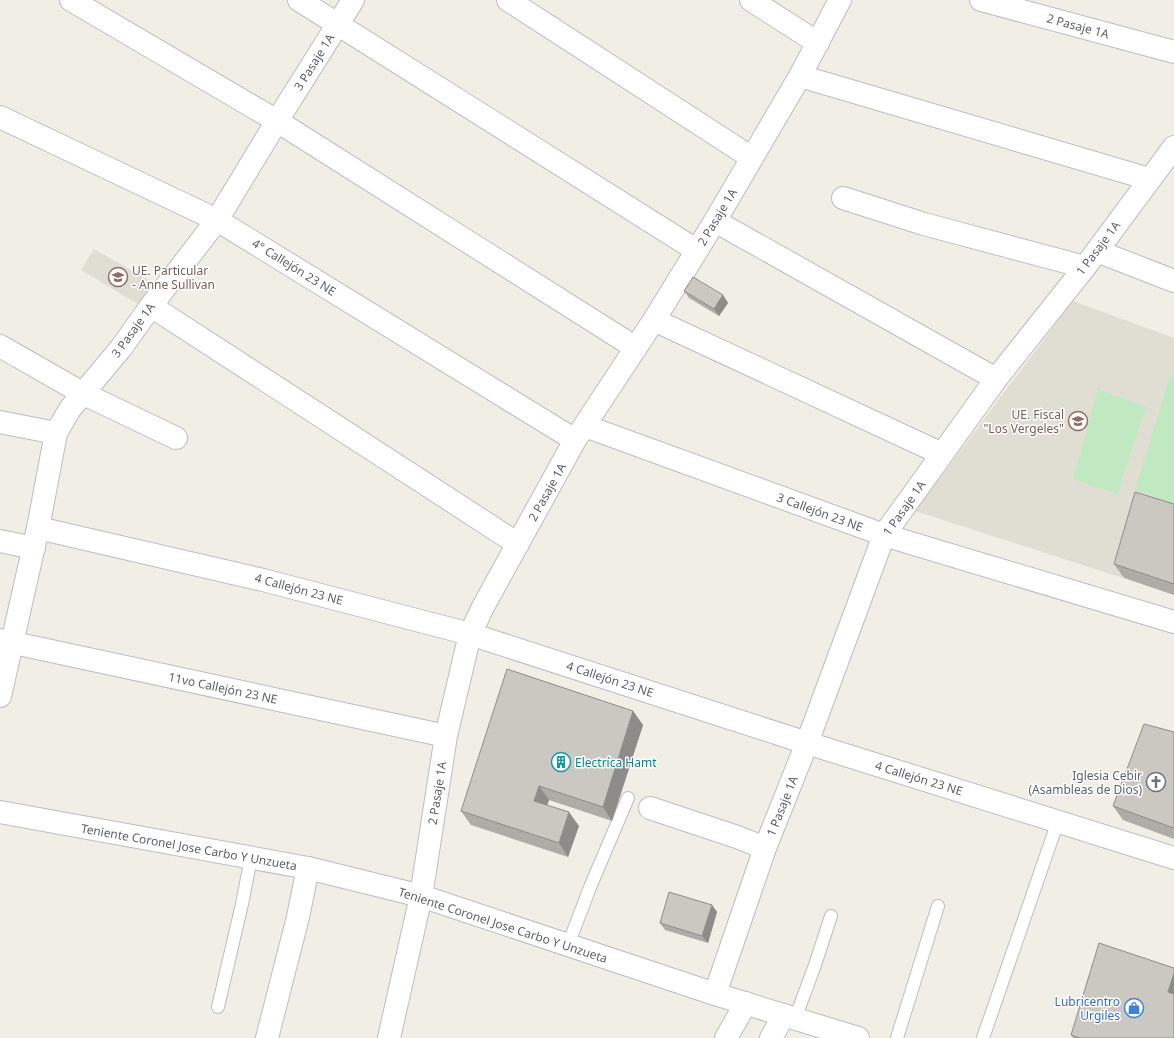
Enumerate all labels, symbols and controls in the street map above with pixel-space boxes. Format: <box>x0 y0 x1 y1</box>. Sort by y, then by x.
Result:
street label: 2 Pasaje 1A <box>1045 10 1111 43</box>
street label: 3 Pasaje 1A <box>290 30 338 94</box>
street label: 2 Pasaje 1A <box>693 185 741 249</box>
street label: 1 Pasaje 1A <box>1072 217 1124 279</box>
street label: 4° Callejón 23 NE <box>249 234 339 300</box>
place label: UE. Particular - Anne Sullivan <box>132 262 215 293</box>
school or university icon: UE. Particular - Anne Sullivan <box>107 266 129 288</box>
street label: 3 Pasaje 1A <box>107 299 159 361</box>
place label: UE. Fiscal "Los Vergeles" <box>983 406 1064 437</box>
school or university icon: UE. Fiscal "Los Vergeles" <box>1067 410 1089 432</box>
street label: 2 Pasaje 1A <box>524 460 570 524</box>
street label: 1 Pasaje 1A <box>879 477 929 539</box>
street label: 3 Callejón 23 NE <box>774 488 866 536</box>
street label: 4 Callejón 23 NE <box>253 569 345 609</box>
street label: 4 Callejón 23 NE <box>564 657 656 701</box>
street label: 11vo Callejón 23 NE <box>167 668 279 708</box>
building icon: Electríca Hamt <box>550 751 572 773</box>
place label: Electríca Hamt <box>575 754 657 771</box>
street label: 4 Callejón 23 NE <box>873 757 965 799</box>
street label: 2 Pasaje 1A <box>424 760 450 826</box>
place label: Iglesia Cebir (Asambleas de Dios) <box>1028 767 1142 798</box>
church icon: Iglesia Cebir (Asambleas de Dios) <box>1145 771 1167 793</box>
street label: 1 Pasaje 1A <box>762 773 802 839</box>
street label: Teniente Coronel Jose Carbo Y Unzueta <box>80 820 298 874</box>
street label: Teniente Coronel Jose Carbo Y Unzueta <box>396 883 610 967</box>
place label: Lubricentro Urgiles <box>1055 993 1120 1024</box>
shop icon: Lubricentro Urgiles <box>1123 997 1145 1019</box>

